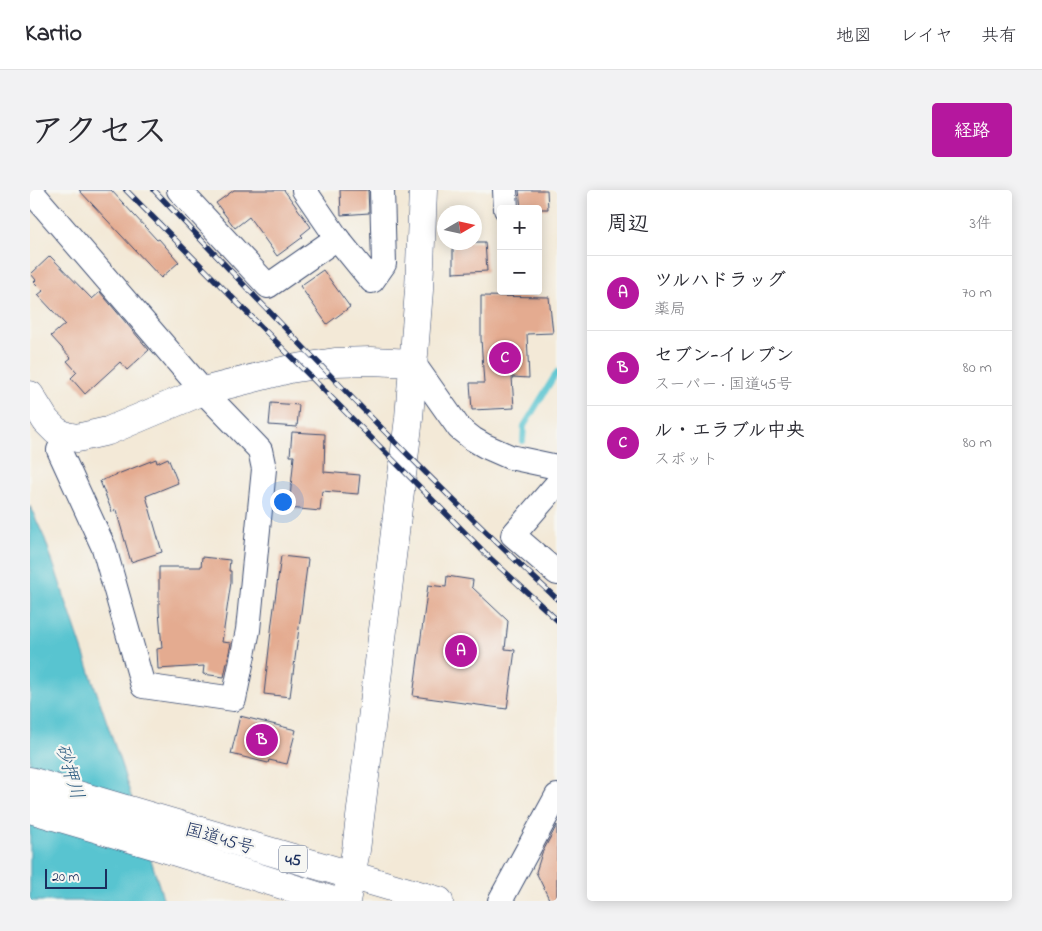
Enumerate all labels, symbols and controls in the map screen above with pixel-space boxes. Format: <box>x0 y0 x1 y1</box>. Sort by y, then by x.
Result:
text: Kartio <box>25 17 82 52</box>
text: 地図 <box>836 24 872 50</box>
text: レイヤ <box>900 24 953 50</box>
text: 共有 <box>981 24 1017 50</box>
button: 経路 <box>932 103 1012 157</box>
text: アクセス <box>30 108 168 159</box>
north arrow <box>437 205 482 250</box>
map controls <box>497 205 542 295</box>
button: + <box>497 205 542 250</box>
text: 周辺 <box>607 210 649 240</box>
text: 3件 <box>969 212 992 236</box>
button: − <box>497 250 542 295</box>
text: ツルハドラッグ <box>654 268 786 295</box>
text: A <box>618 281 628 305</box>
text: 70 m <box>962 281 992 305</box>
text: 薬局 <box>654 298 686 322</box>
pin: C <box>489 339 521 377</box>
text: セブン-イレブン <box>654 343 794 370</box>
text: B <box>618 356 628 380</box>
text: 80 m <box>963 356 992 380</box>
text: スーパー · 国道45号 <box>654 373 793 397</box>
text: ル・エラブル中央 <box>654 418 805 445</box>
text: C <box>619 431 627 455</box>
text: 80 m <box>963 431 992 455</box>
text: スポット <box>654 448 718 472</box>
your location <box>270 489 296 515</box>
pin: A <box>445 632 477 670</box>
pin: B <box>246 721 278 759</box>
water label: 砂押川 <box>47 741 90 803</box>
street label: 国道45号 <box>181 818 258 862</box>
road number: 45 <box>279 846 307 872</box>
scale bar <box>45 866 108 889</box>
text: 20 m <box>52 867 79 888</box>

